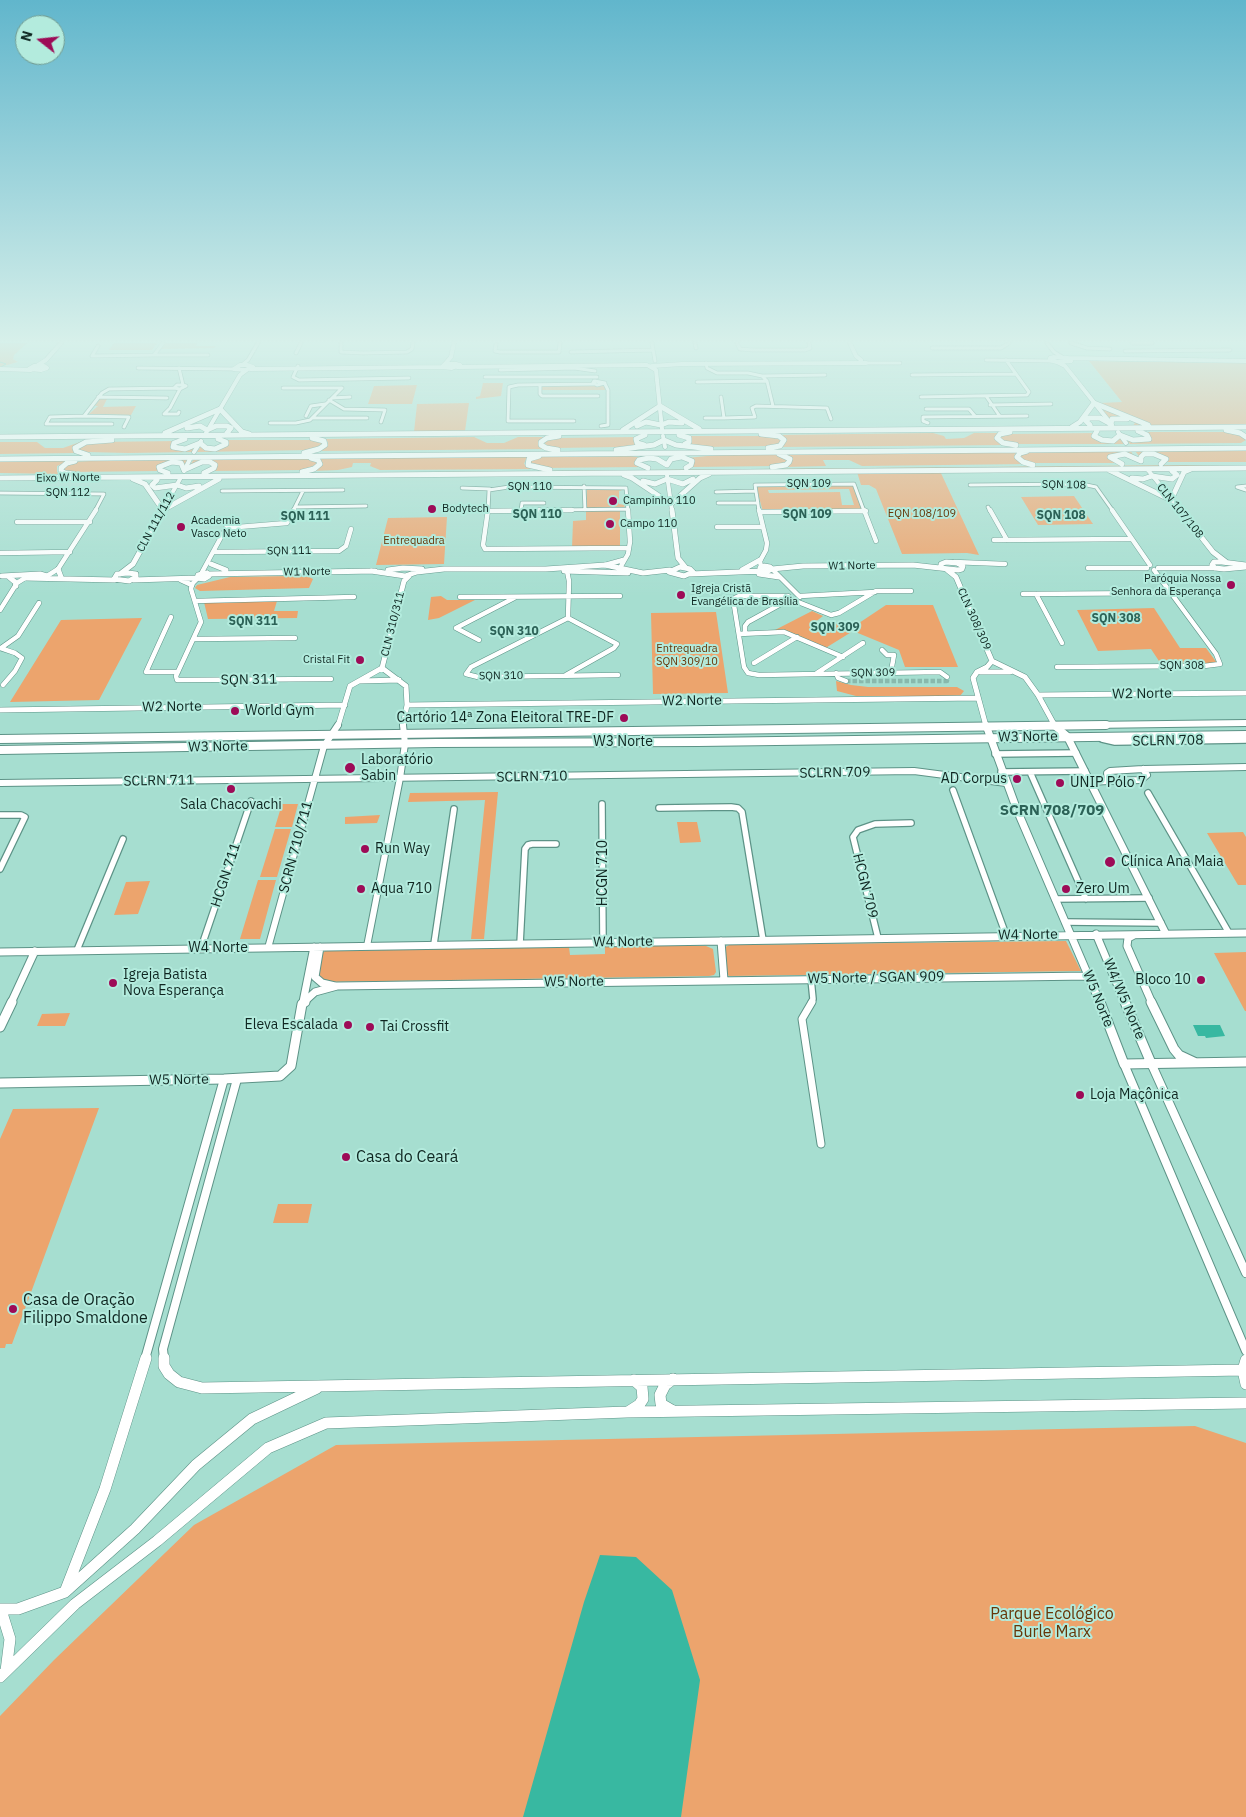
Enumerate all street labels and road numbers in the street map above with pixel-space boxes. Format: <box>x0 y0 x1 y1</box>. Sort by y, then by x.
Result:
street label: Eixo W Norte <box>36 471 100 485</box>
street label: SQN 109 <box>787 477 831 491</box>
street label: SQN 108 <box>1042 478 1086 492</box>
street label: SQN 110 <box>508 480 552 494</box>
street label: CLN 107/108 <box>1154 481 1206 541</box>
street label: SQN 112 <box>46 486 90 500</box>
street label: CLN 111/112 <box>134 490 178 554</box>
street label: SQN 111 <box>267 544 311 558</box>
street label: W1 Norte <box>828 559 876 573</box>
street label: W1 Norte <box>283 565 331 579</box>
street label: CLN 308/309 <box>954 586 994 652</box>
street label: CLN 310/311 <box>379 590 407 658</box>
street label: SQN 308 <box>1160 659 1204 673</box>
street label: SQN 309 <box>851 666 895 680</box>
street label: SQN 310 <box>479 669 523 683</box>
street label: SQN 311 <box>221 671 277 689</box>
street label: W2 Norte <box>1112 685 1172 703</box>
street label: W2 Norte <box>662 692 722 710</box>
street label: W2 Norte <box>142 698 202 716</box>
street label: W3 Norte <box>998 728 1058 746</box>
street label: SCLRN 708 <box>1132 732 1204 750</box>
street label: W3 Norte <box>593 734 653 750</box>
street label: W3 Norte <box>188 738 248 756</box>
street label: SCLRN 709 <box>799 764 871 782</box>
street label: SCLRN 710 <box>496 768 568 786</box>
street label: SCLRN 711 <box>123 772 195 790</box>
street label: SCRN 710/711 <box>276 799 316 895</box>
street label: HCGN 710 <box>595 840 611 906</box>
street label: HCGN 711 <box>208 841 244 909</box>
street label: HCGN 709 <box>849 852 881 920</box>
street label: W4 Norte <box>998 926 1058 944</box>
street label: W4 Norte <box>593 933 653 951</box>
street label: W4 Norte <box>188 940 248 956</box>
street label: W4/W5 Norte <box>1099 956 1149 1042</box>
street label: W5 Norte / SGAN 909 <box>807 968 945 988</box>
street label: W5 Norte <box>1079 968 1117 1030</box>
street label: W5 Norte <box>544 973 604 991</box>
street label: W5 Norte <box>149 1071 209 1089</box>

